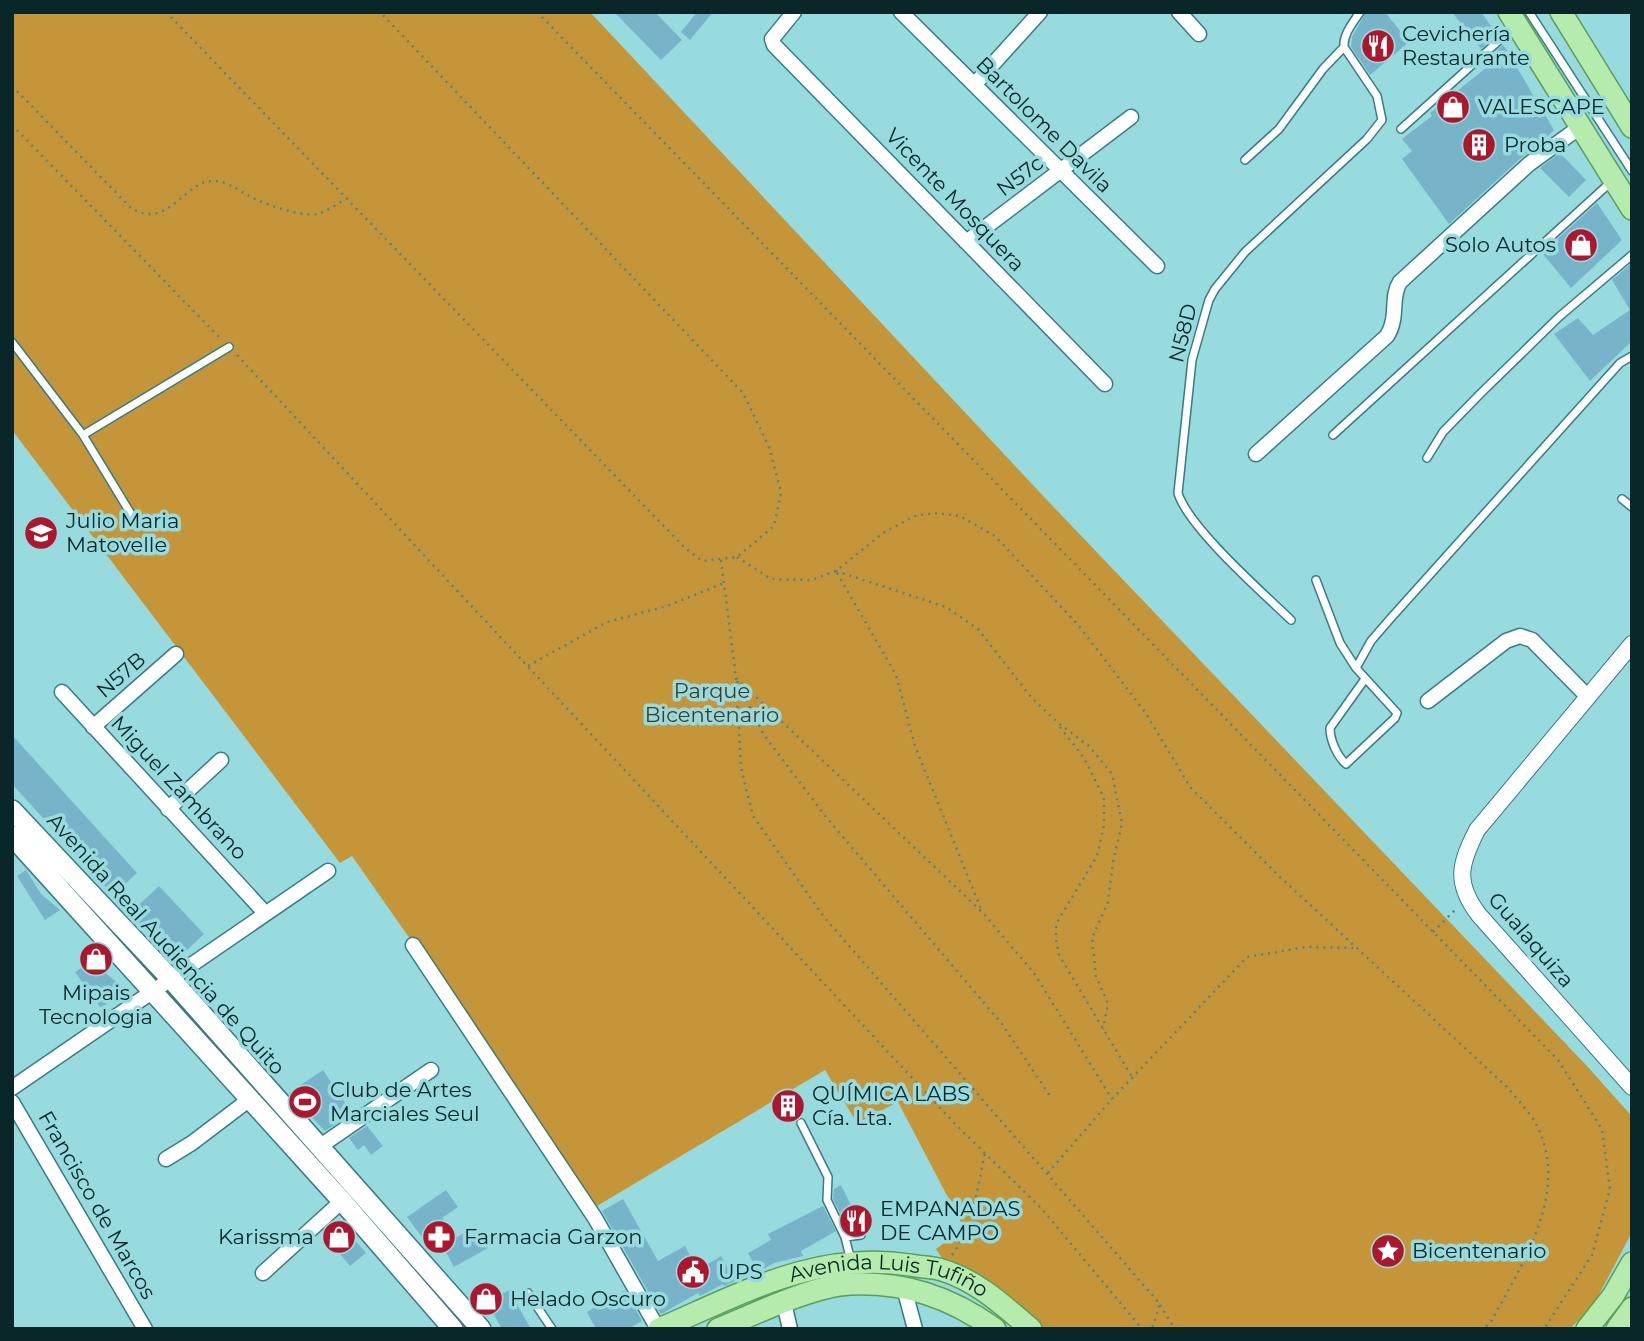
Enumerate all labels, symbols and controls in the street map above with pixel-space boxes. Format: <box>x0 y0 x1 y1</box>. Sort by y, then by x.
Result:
place label: Cevichería Restaurante <box>1402 21 1530 70</box>
restaurant icon: Cevichería Restaurante <box>1359 27 1397 65</box>
street label: Bartolome Davila <box>971 51 1118 198</box>
shop icon: VALESCAPE <box>1434 88 1472 126</box>
place label: VALESCAPE <box>1478 94 1605 119</box>
street label: Vicente Mosquera <box>881 123 1030 276</box>
building icon: Proba <box>1460 126 1498 164</box>
place label: Proba <box>1504 132 1566 157</box>
street label: N57c <box>991 150 1048 201</box>
shop icon: Solo Autos <box>1562 226 1600 264</box>
place label: Solo Autos <box>1445 232 1556 257</box>
street label: N58D <box>1163 301 1202 365</box>
place label: Julio Maria Matovelle <box>65 508 179 557</box>
school or university icon: Julio Maria Matovelle <box>22 514 60 552</box>
street label: N57B <box>91 647 150 703</box>
park label: Parque Bicentenario <box>645 678 779 727</box>
street label: Miguel Zambrano <box>106 710 253 865</box>
street label: Avenida Real Audiencia de Quito <box>42 808 290 1080</box>
street label: Gualaquiza <box>1483 887 1579 992</box>
shop icon: Mipais Tecnologia <box>77 940 115 978</box>
place label: Mipais Tecnologia <box>39 980 153 1029</box>
place label: Club de Artes Marciales Seul <box>330 1077 480 1126</box>
place label: QUÍMICA LABS Cía. Lta. <box>812 1081 970 1130</box>
sports icon: Club de Artes Marciales Seul <box>286 1083 324 1121</box>
building icon: QUÍMICA LABS Cía. Lta. <box>769 1087 807 1125</box>
street label: Francisco de Marcos <box>33 1106 162 1303</box>
place label: EMPANADAS DE CAMPO <box>880 1196 1021 1245</box>
restaurant icon: EMPANADAS DE CAMPO <box>837 1202 875 1240</box>
shop icon: Karissma <box>320 1218 358 1256</box>
pharmacy icon: Farmacia Garzon <box>420 1218 458 1256</box>
place label: Karissma <box>218 1224 314 1249</box>
place label: Farmacia Garzon <box>464 1224 642 1249</box>
place icon: Bicentenario <box>1369 1232 1407 1270</box>
place label: Bicentenario <box>1412 1238 1546 1263</box>
street label: Avenida Luis Tufiño <box>786 1249 993 1302</box>
public building icon: UPS <box>674 1253 712 1291</box>
place label: UPS <box>718 1259 763 1284</box>
shop icon: Helado Oscuro <box>467 1280 505 1318</box>
place label: Helado Oscuro <box>510 1286 666 1311</box>

